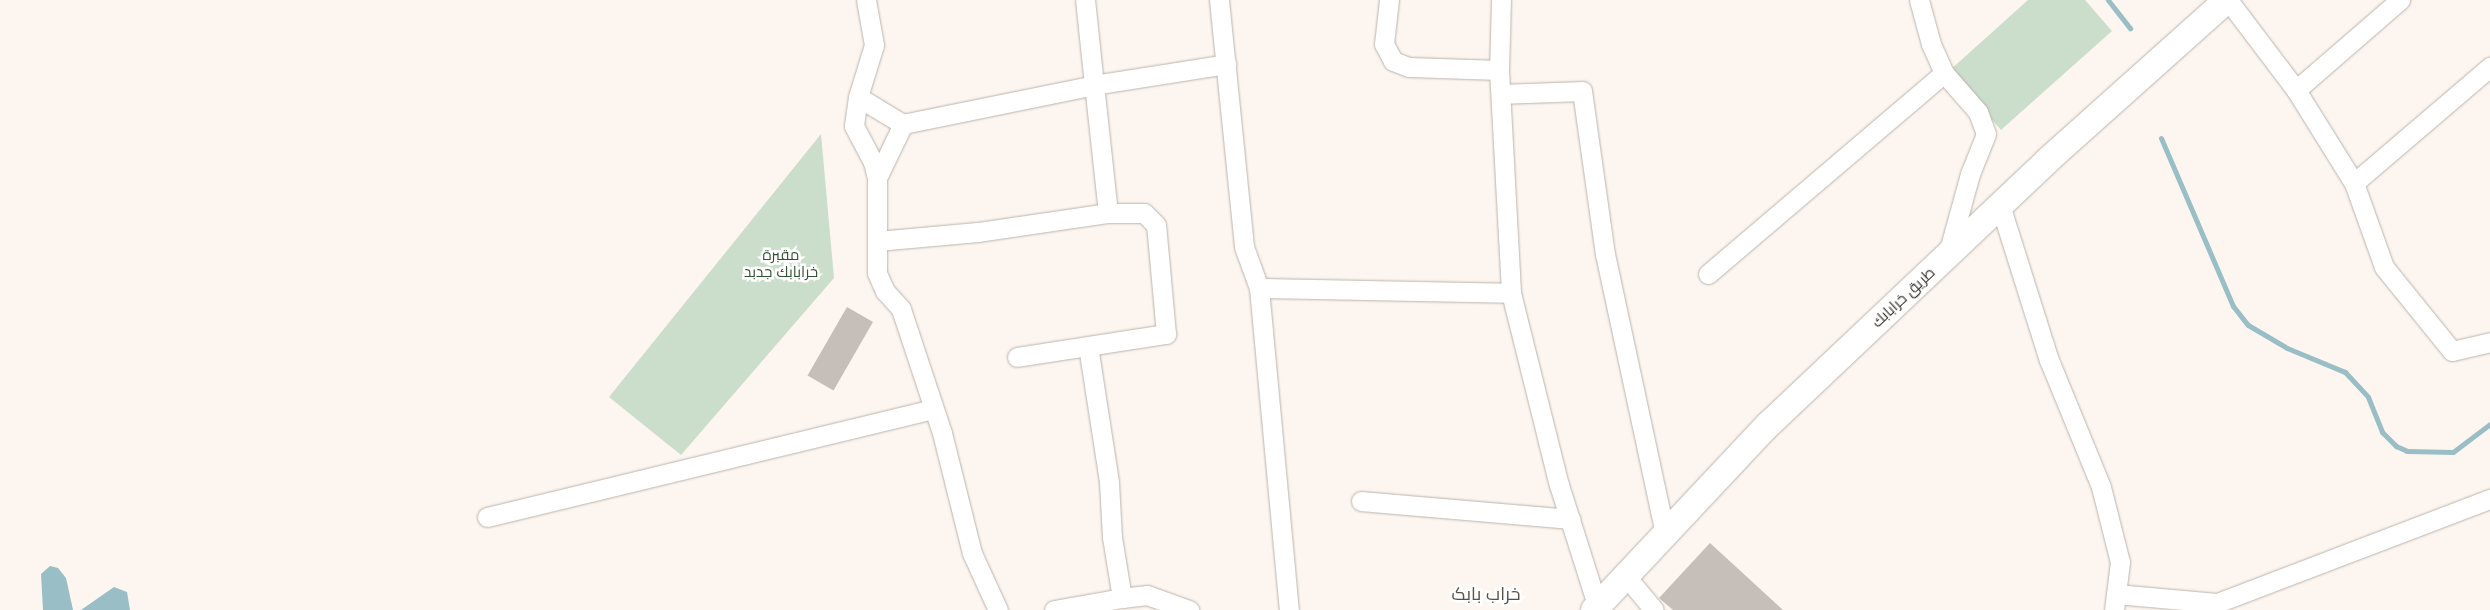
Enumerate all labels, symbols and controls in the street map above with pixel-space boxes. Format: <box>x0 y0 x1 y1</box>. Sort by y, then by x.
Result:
park label: مقبرة خرابابك جدبد <box>744 245 818 280</box>
street label: طريق خرابابك <box>1868 263 1938 331</box>
district label: خراب بابک <box>1452 583 1520 605</box>

